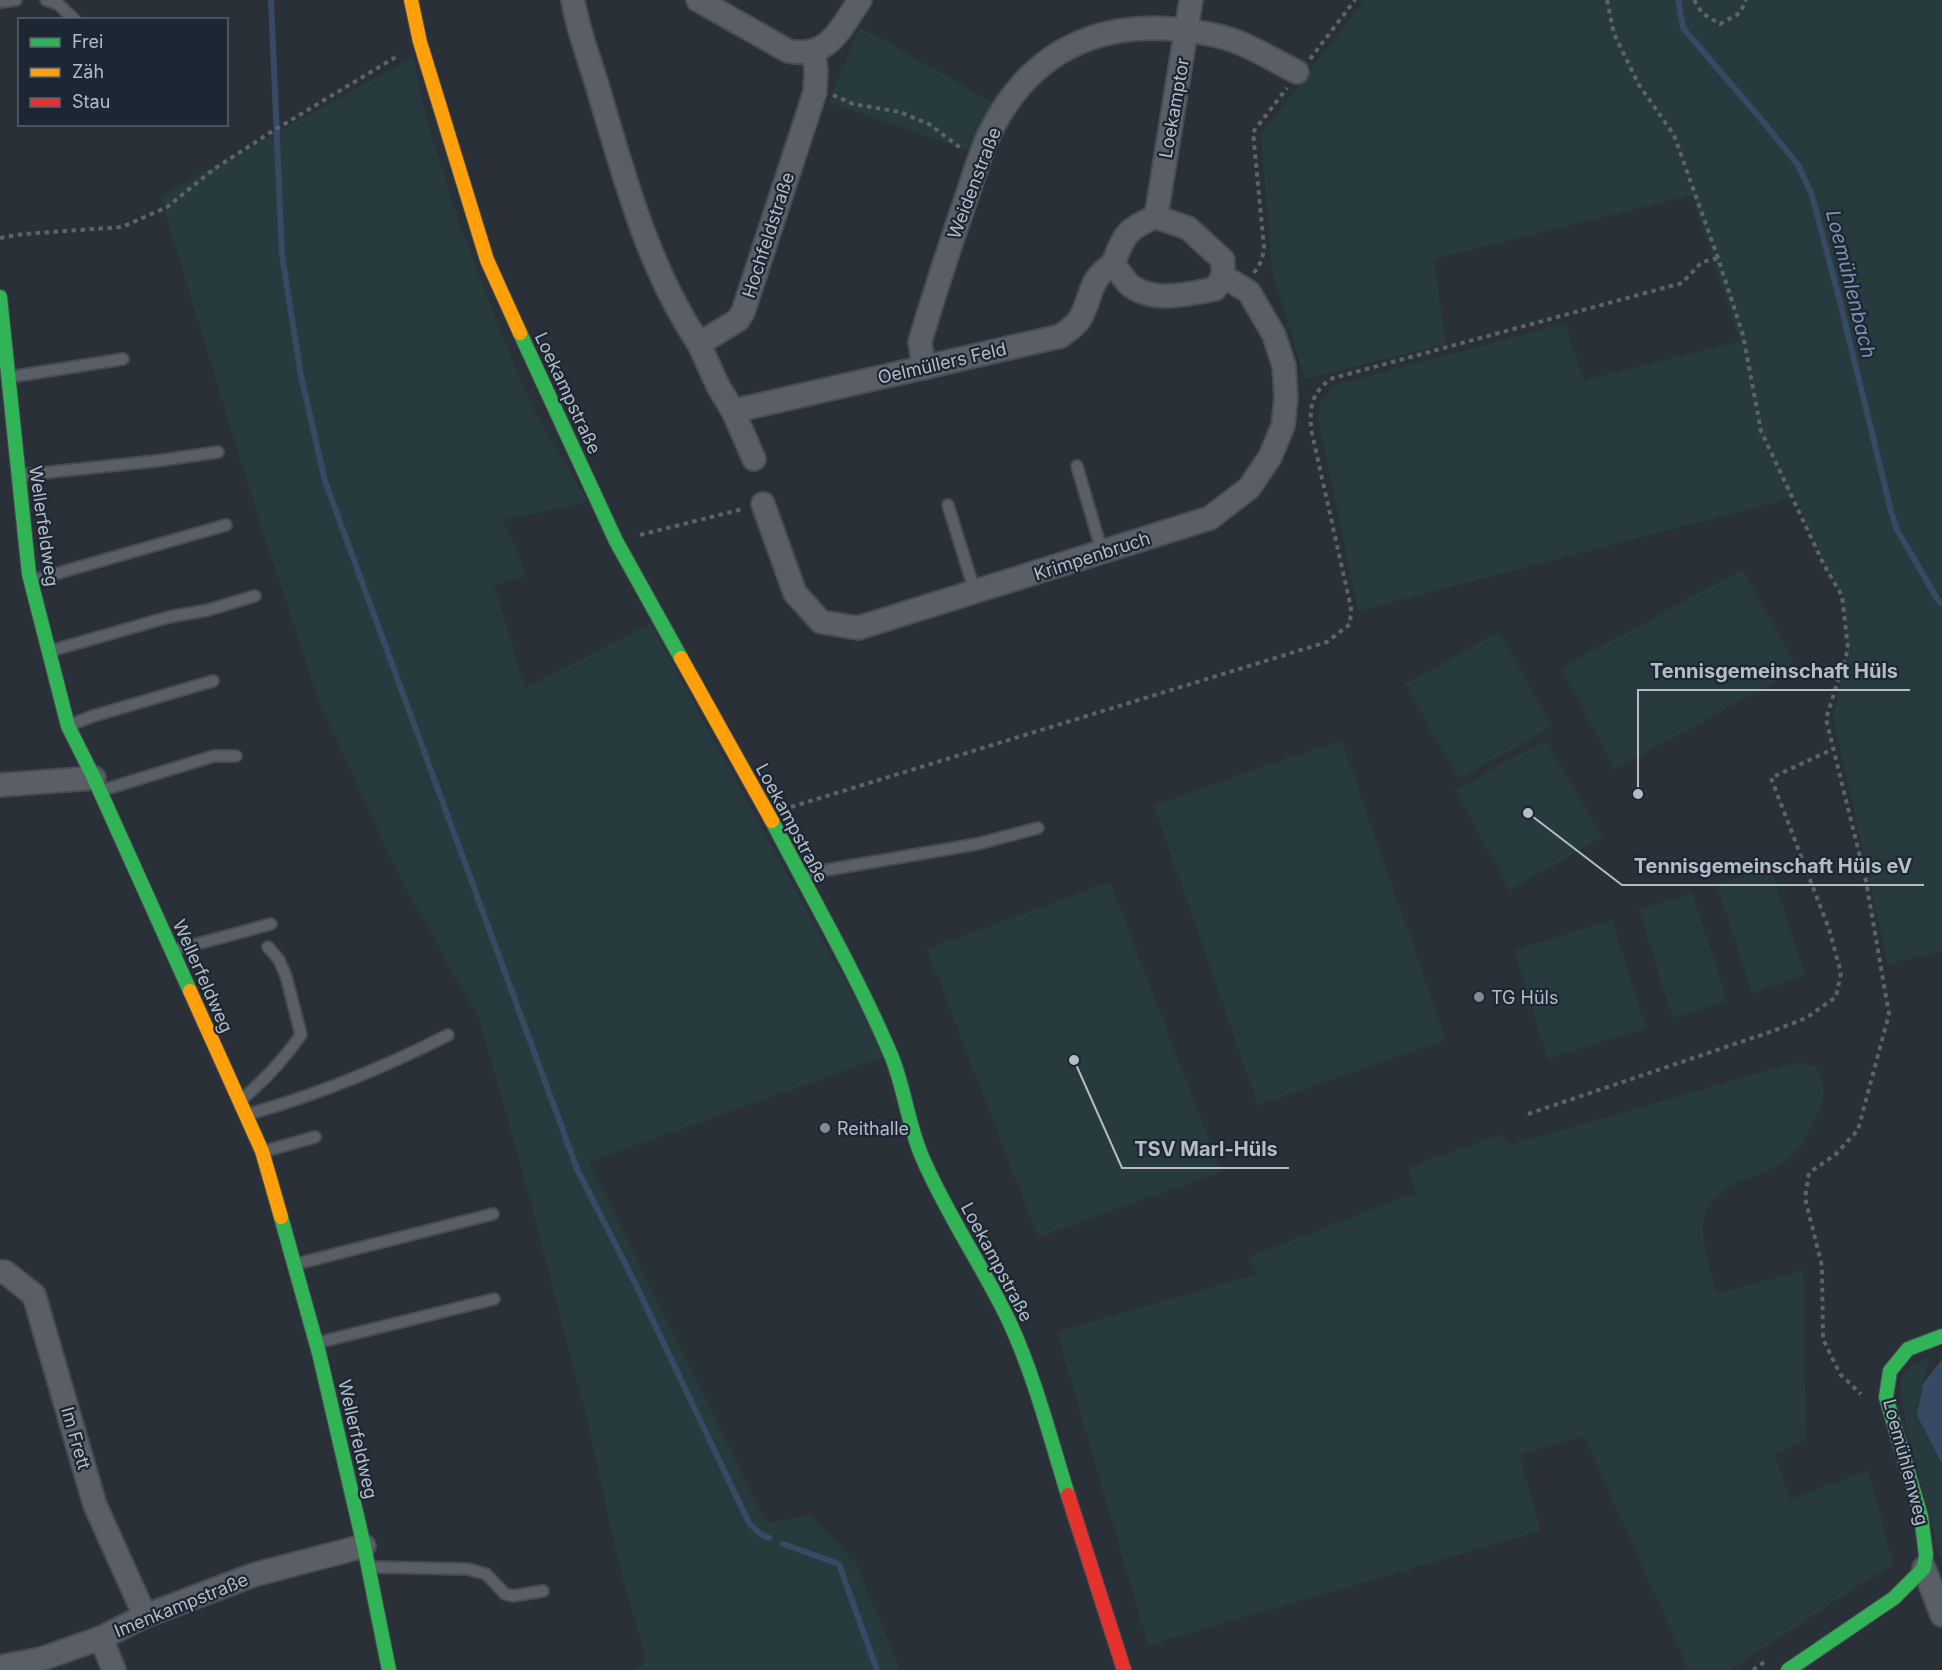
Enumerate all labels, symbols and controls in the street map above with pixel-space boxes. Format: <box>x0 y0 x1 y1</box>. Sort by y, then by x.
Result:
legend <box>18 18 228 126</box>
text: Frei <box>72 31 103 52</box>
street label: Loekamptor <box>1155 56 1193 160</box>
text: Zäh <box>72 61 104 82</box>
text: Stau <box>72 91 110 112</box>
street label: Weidenstraße <box>943 124 1005 242</box>
street label: Hochfeldstraße <box>738 169 798 301</box>
water label: Loemühlenbach <box>1821 207 1881 361</box>
street label: Loekampstraße <box>531 329 605 457</box>
street label: Oelmüllers Feld <box>876 338 1008 388</box>
street label: Wellerfeldweg <box>25 464 63 588</box>
street label: Krimpenbruch <box>1031 527 1153 585</box>
callout: Tennisgemeinschaft Hüls <box>1638 652 1910 690</box>
text: Tennisgemeinschaft Hüls <box>1650 659 1898 683</box>
street label: Loekampstraße <box>752 760 832 886</box>
callout: Tennisgemeinschaft Hüls eV <box>1622 847 1924 885</box>
text: Tennisgemeinschaft Hüls eV <box>1634 854 1912 878</box>
street label: Wellerfeldweg <box>169 916 237 1036</box>
place label: TG Hüls <box>1491 987 1558 1008</box>
marker: TG Hüls <box>1472 990 1486 1004</box>
place label: Reithalle <box>837 1118 909 1139</box>
marker: Reithalle <box>818 1121 832 1135</box>
callout: TSV Marl-Hüls <box>1122 1130 1289 1168</box>
text: TSV Marl-Hüls <box>1134 1137 1278 1161</box>
street label: Loekampstraße <box>957 1199 1037 1325</box>
street label: Wellerfeldweg <box>334 1377 382 1501</box>
street label: Loemühlenweg <box>1879 1397 1933 1527</box>
street label: Im Frett <box>57 1404 95 1472</box>
street label: Imenkampstraße <box>111 1569 251 1641</box>

